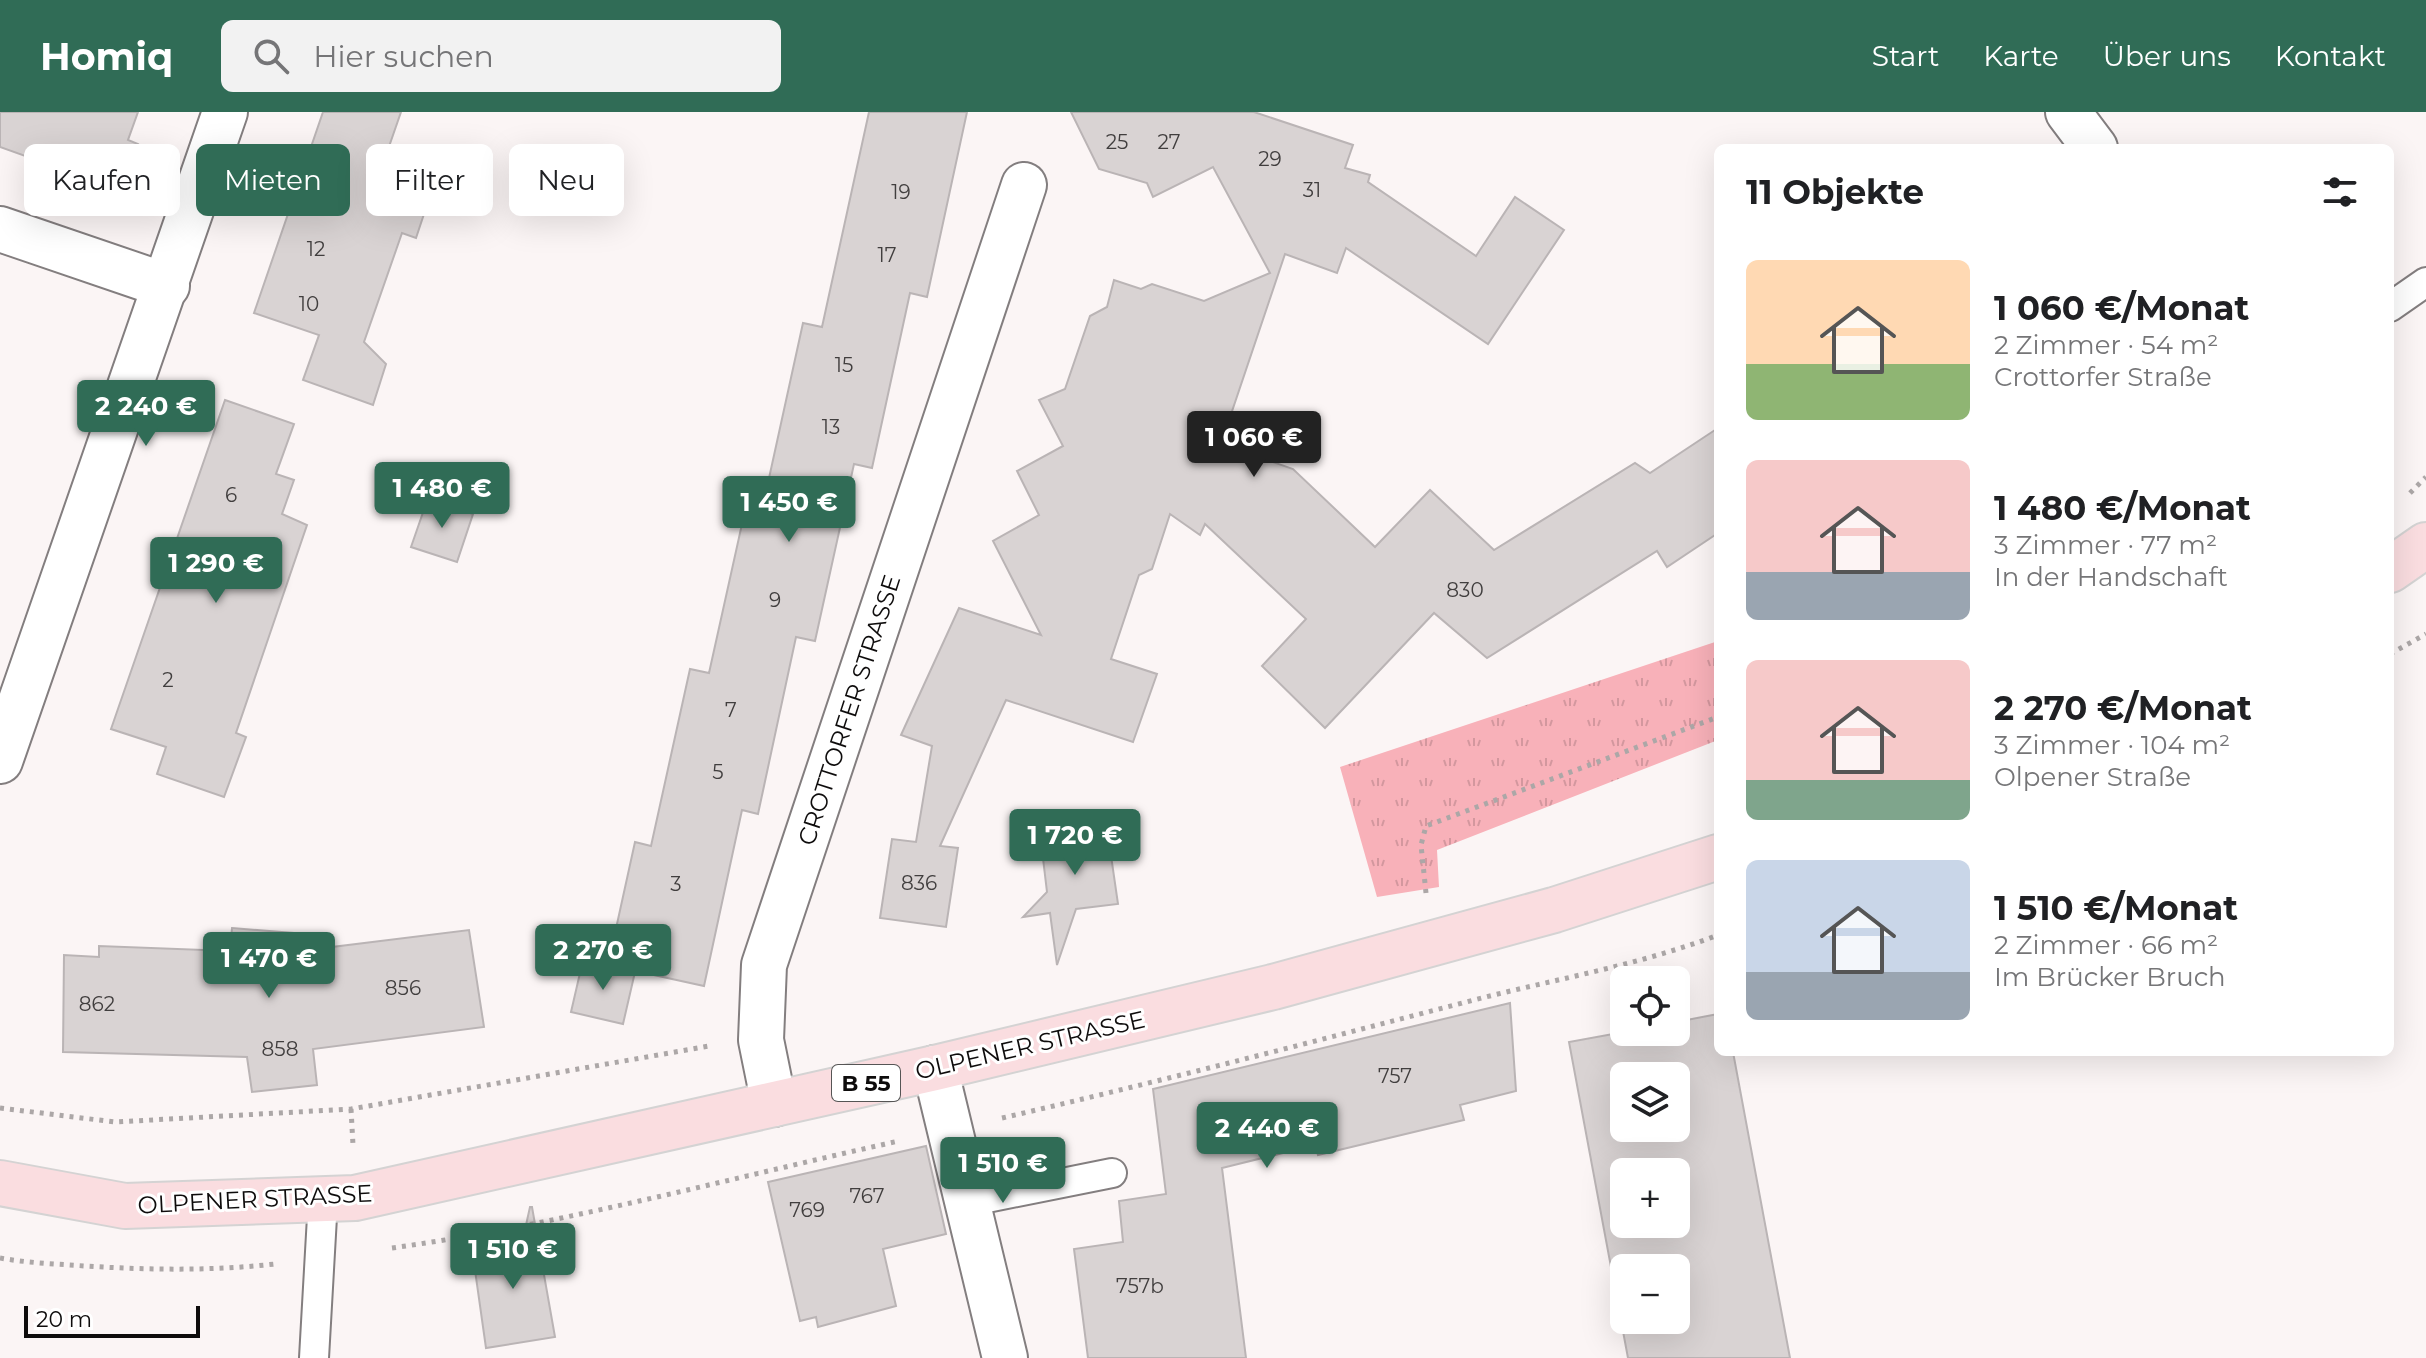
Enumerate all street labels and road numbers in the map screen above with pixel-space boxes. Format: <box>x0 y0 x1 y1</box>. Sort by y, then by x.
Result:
street label: CROTTORFER STRASSE <box>792 571 906 849</box>
street label: OLPENER STRASSE <box>912 1004 1148 1086</box>
road number: B 55 <box>832 1065 900 1101</box>
street label: OLPENER STRASSE <box>137 1178 373 1220</box>

